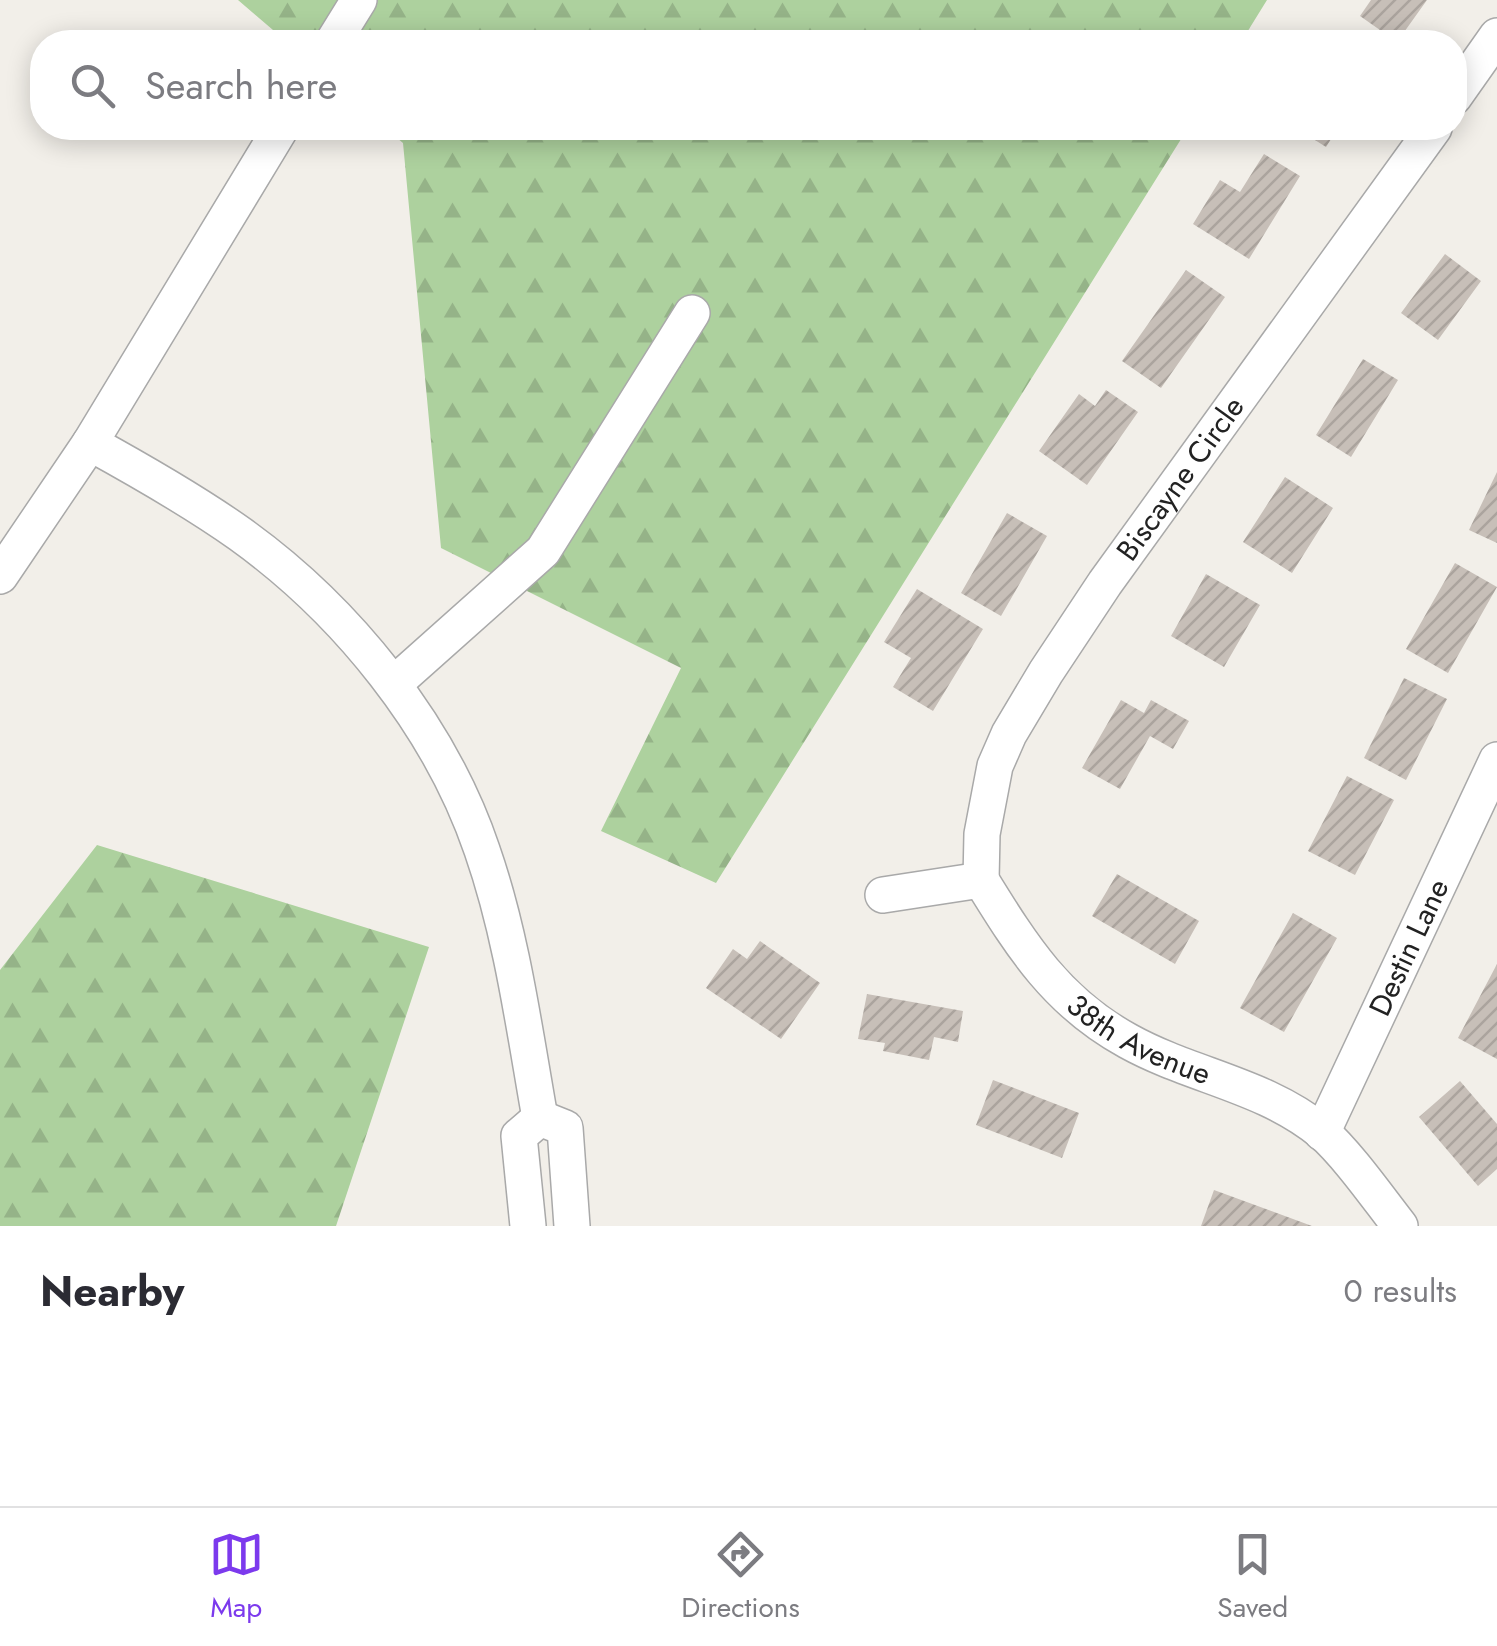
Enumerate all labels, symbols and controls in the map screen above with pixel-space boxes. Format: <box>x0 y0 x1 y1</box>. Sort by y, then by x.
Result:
search box <box>30 30 1467 140</box>
icon: search <box>65 58 120 113</box>
text: Search here <box>145 58 337 113</box>
street label: Biscayne Circle <box>1106 387 1254 569</box>
street label: Destin Lane <box>1358 872 1459 1023</box>
street label: 38th Avenue <box>1057 984 1217 1095</box>
text: Nearby <box>40 1261 184 1322</box>
text: 0 results <box>1344 1268 1457 1314</box>
tab: Map <box>209 1527 264 1628</box>
tab: Directions <box>681 1527 800 1628</box>
tab: Saved <box>1217 1527 1288 1628</box>

